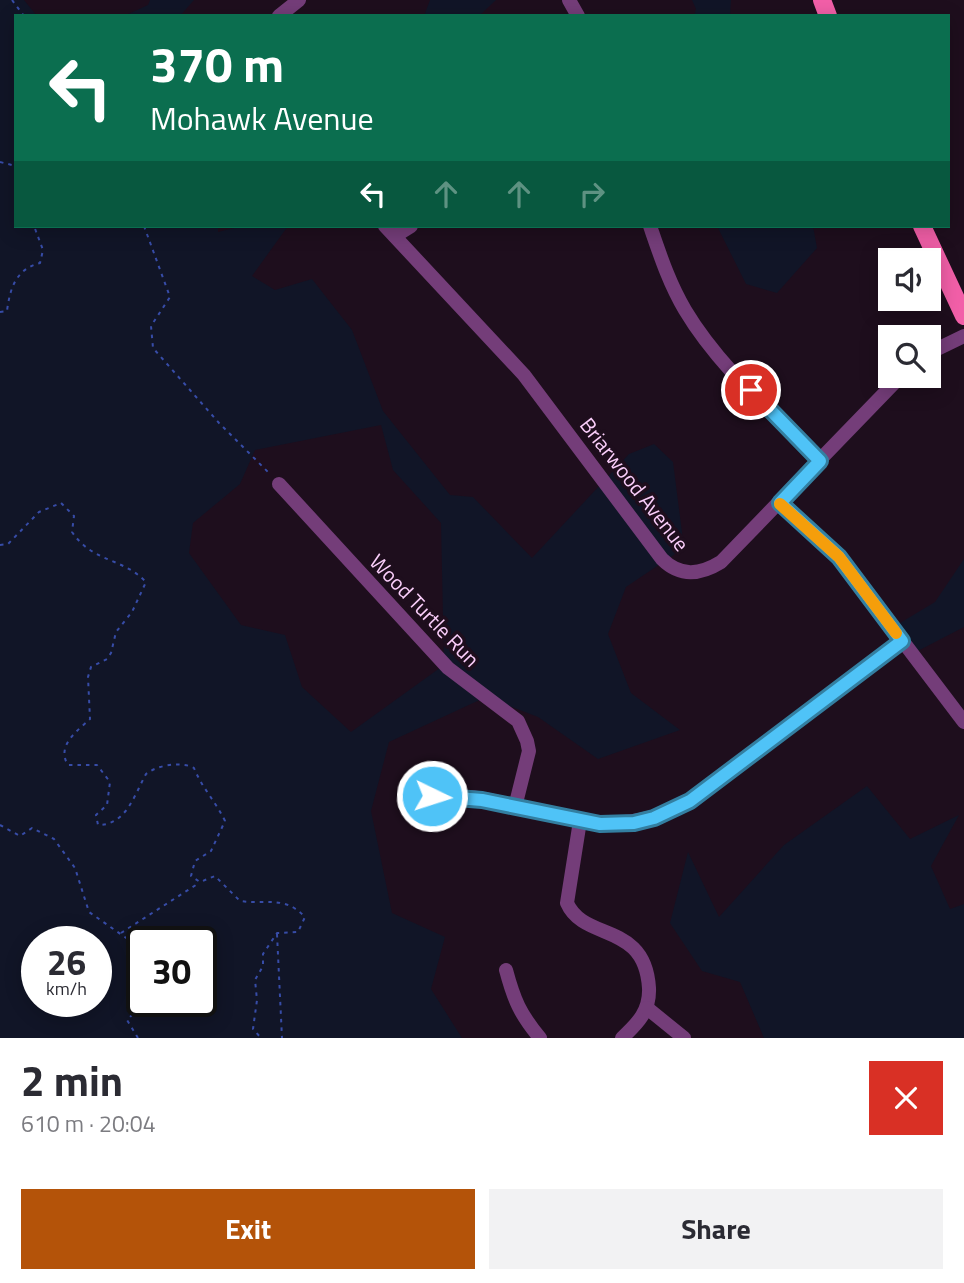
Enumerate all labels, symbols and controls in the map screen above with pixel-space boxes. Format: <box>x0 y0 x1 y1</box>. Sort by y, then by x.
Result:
text: 370 m <box>150 26 284 101</box>
icon: left <box>35 42 126 133</box>
text: Mohawk Avenue <box>150 94 374 142</box>
icon: left <box>354 175 392 213</box>
icon: ahead <box>427 175 465 213</box>
icon: ahead <box>500 175 538 213</box>
icon: right <box>573 175 611 213</box>
map controls <box>878 248 941 388</box>
button: sound <box>878 248 941 311</box>
button: search <box>878 325 941 388</box>
pin <box>721 360 781 420</box>
icon: arrive <box>732 371 770 409</box>
street label: Briarwood Avenue <box>572 410 698 558</box>
street label: Wood Turtle Run <box>363 546 487 674</box>
position arrow <box>395 759 469 833</box>
speed limit sign: 30 <box>126 926 217 1017</box>
text: 26 <box>47 935 86 989</box>
text: km/h <box>46 975 87 1002</box>
text: 2 min <box>21 1048 123 1112</box>
button: close <box>869 1061 943 1135</box>
text: 610 m · 20:04 <box>21 1106 156 1141</box>
button: Exit <box>21 1189 475 1269</box>
button: Share <box>489 1189 943 1269</box>

